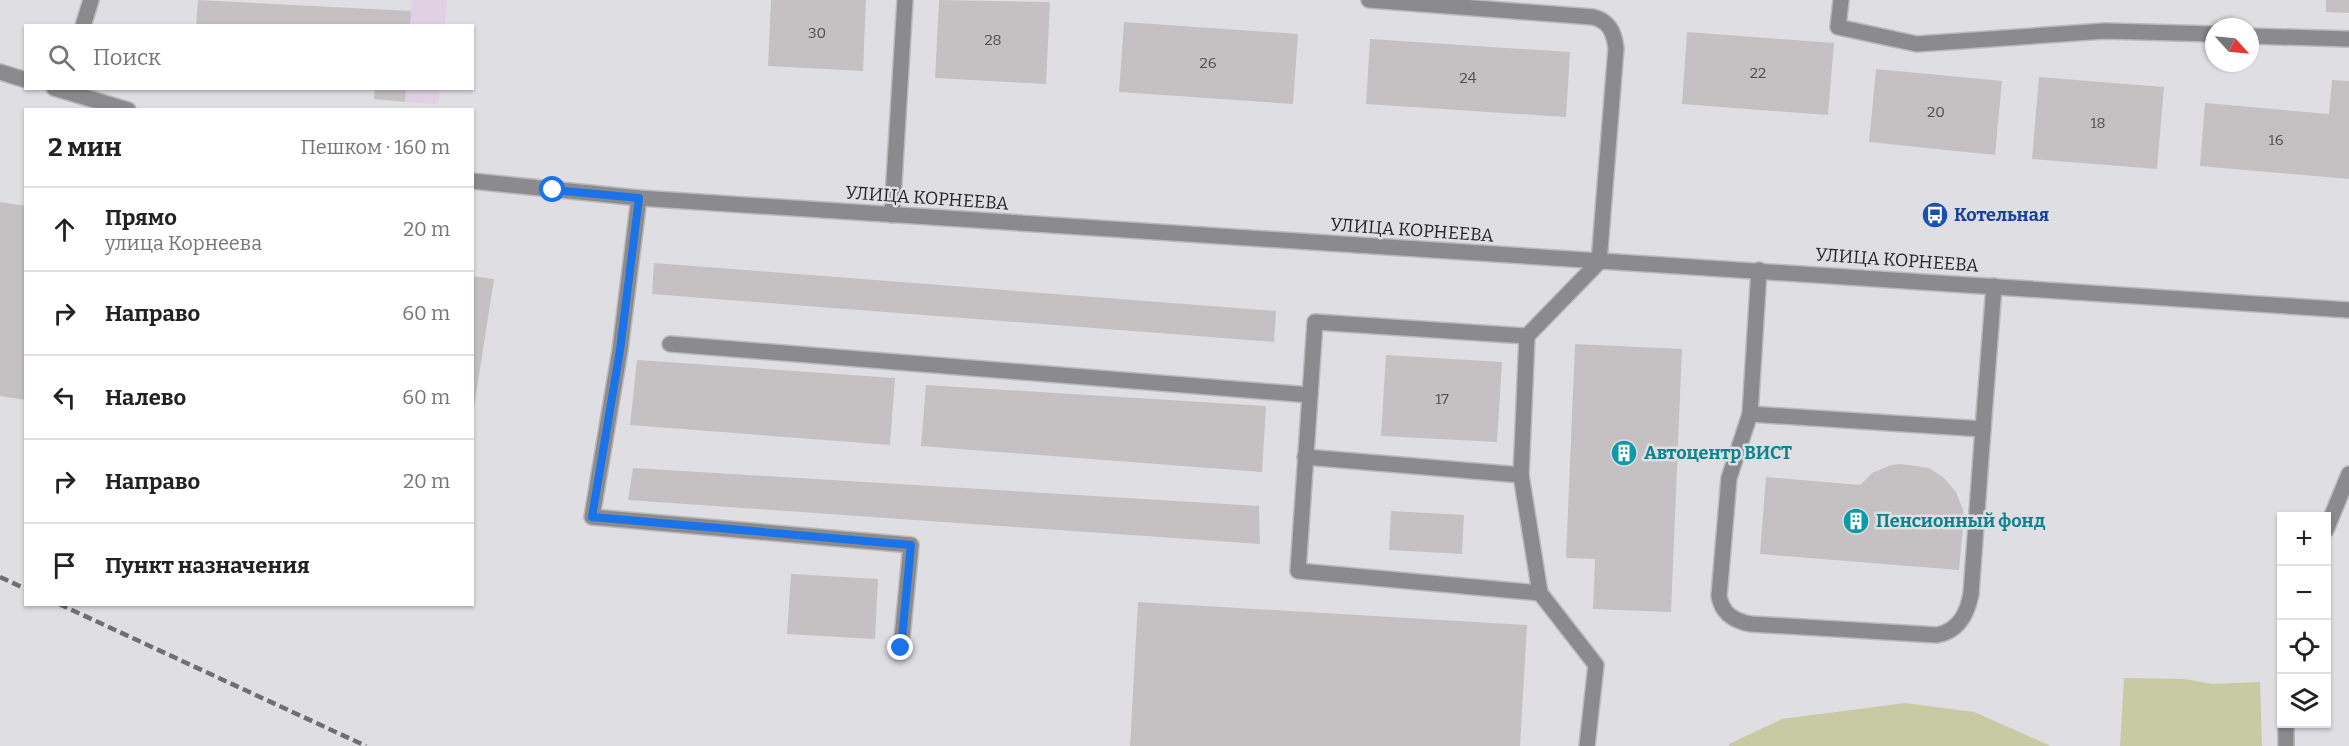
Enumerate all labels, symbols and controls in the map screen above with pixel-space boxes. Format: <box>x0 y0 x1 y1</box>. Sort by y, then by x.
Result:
north arrow <box>2205 18 2259 72</box>
search box <box>24 24 474 90</box>
house number: 30 <box>808 24 826 42</box>
house number: 28 <box>984 31 1002 49</box>
icon: search <box>45 41 78 74</box>
text: Поиск <box>93 44 161 71</box>
house number: 26 <box>1200 54 1217 72</box>
house number: 22 <box>1750 64 1766 82</box>
house number: 24 <box>1460 69 1477 87</box>
house number: 20 <box>1927 103 1945 121</box>
house number: 18 <box>2090 114 2106 132</box>
house number: 16 <box>2269 131 2284 149</box>
text: 2 мин <box>48 132 122 163</box>
text: Пешком · 160 m <box>301 135 450 159</box>
route start <box>539 176 565 202</box>
street label: УЛИЦА КОРНЕЕВА <box>845 181 1010 215</box>
bus stop icon: Котельная <box>1920 200 1950 230</box>
text: Прямо <box>105 204 177 231</box>
place label: Котельная <box>1954 204 2049 226</box>
icon: ahead <box>48 213 81 246</box>
street label: УЛИЦА КОРНЕЕВА <box>1330 213 1495 247</box>
text: 20 m <box>403 217 450 241</box>
text: улица Корнеева <box>105 231 262 255</box>
street label: УЛИЦА КОРНЕЕВА <box>1815 243 1980 277</box>
icon: right <box>48 297 81 330</box>
text: Направо <box>105 300 200 327</box>
text: 60 m <box>402 301 450 325</box>
icon: left <box>48 381 81 414</box>
text: Налево <box>105 384 186 411</box>
text: 60 m <box>402 385 450 409</box>
house number: 17 <box>1435 390 1449 408</box>
building icon: Автоцентр ВИСТ <box>1609 438 1639 468</box>
place label: Автоцентр ВИСТ <box>1644 442 1792 464</box>
icon: right <box>48 465 81 498</box>
text: Направо <box>105 468 200 495</box>
text: 20 m <box>403 469 450 493</box>
building icon: Пенсионный фонд <box>1841 506 1871 536</box>
place label: Пенсионный фонд <box>1876 510 2046 532</box>
map controls <box>2277 512 2331 728</box>
button: + <box>2277 512 2331 566</box>
icon: arrive <box>48 549 81 582</box>
text: Пункт назначения <box>105 552 310 579</box>
button: − <box>2277 566 2331 620</box>
button: locate <box>2277 620 2331 674</box>
route end <box>887 634 913 660</box>
button: layers <box>2277 674 2331 728</box>

